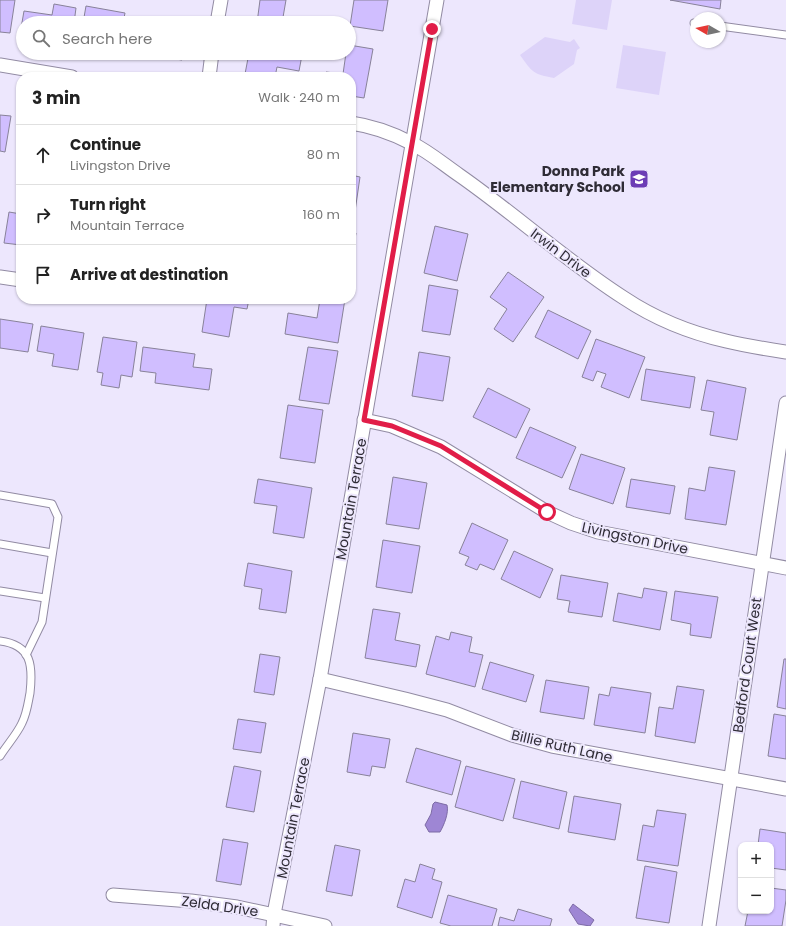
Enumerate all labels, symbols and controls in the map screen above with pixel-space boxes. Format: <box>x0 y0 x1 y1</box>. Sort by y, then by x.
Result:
north arrow <box>690 12 726 48</box>
search box <box>16 16 356 60</box>
route end <box>423 20 441 38</box>
icon: search <box>30 27 52 49</box>
text: Search here <box>62 28 152 49</box>
text: 3 min <box>32 86 80 110</box>
text: Walk · 240 m <box>258 88 340 107</box>
text: Continue <box>70 134 141 155</box>
icon: ahead <box>32 144 54 166</box>
text: 80 m <box>307 145 340 164</box>
text: Livingston Drive <box>70 156 171 175</box>
place label: Donna Park Elementary School <box>490 161 625 197</box>
school or university icon: Donna Park Elementary School <box>628 168 650 190</box>
text: Turn right <box>70 194 146 215</box>
icon: right <box>32 204 54 226</box>
text: 160 m <box>303 205 340 224</box>
text: Mountain Terrace <box>70 216 184 235</box>
street label: Irwin Drive <box>526 224 596 283</box>
icon: arrive <box>32 264 54 286</box>
text: Arrive at destination <box>70 264 228 285</box>
street label: Mountain Terrace <box>330 436 372 561</box>
route start <box>538 503 556 521</box>
street label: Livingston Drive <box>580 517 690 559</box>
street label: Bedford Court West <box>728 596 766 734</box>
street label: Billie Ruth Lane <box>509 725 615 767</box>
street label: Mountain Terrace <box>271 755 315 880</box>
map controls <box>738 842 774 914</box>
button: + <box>738 842 774 878</box>
button: − <box>738 878 774 914</box>
street label: Zelda Drive <box>180 891 260 921</box>

